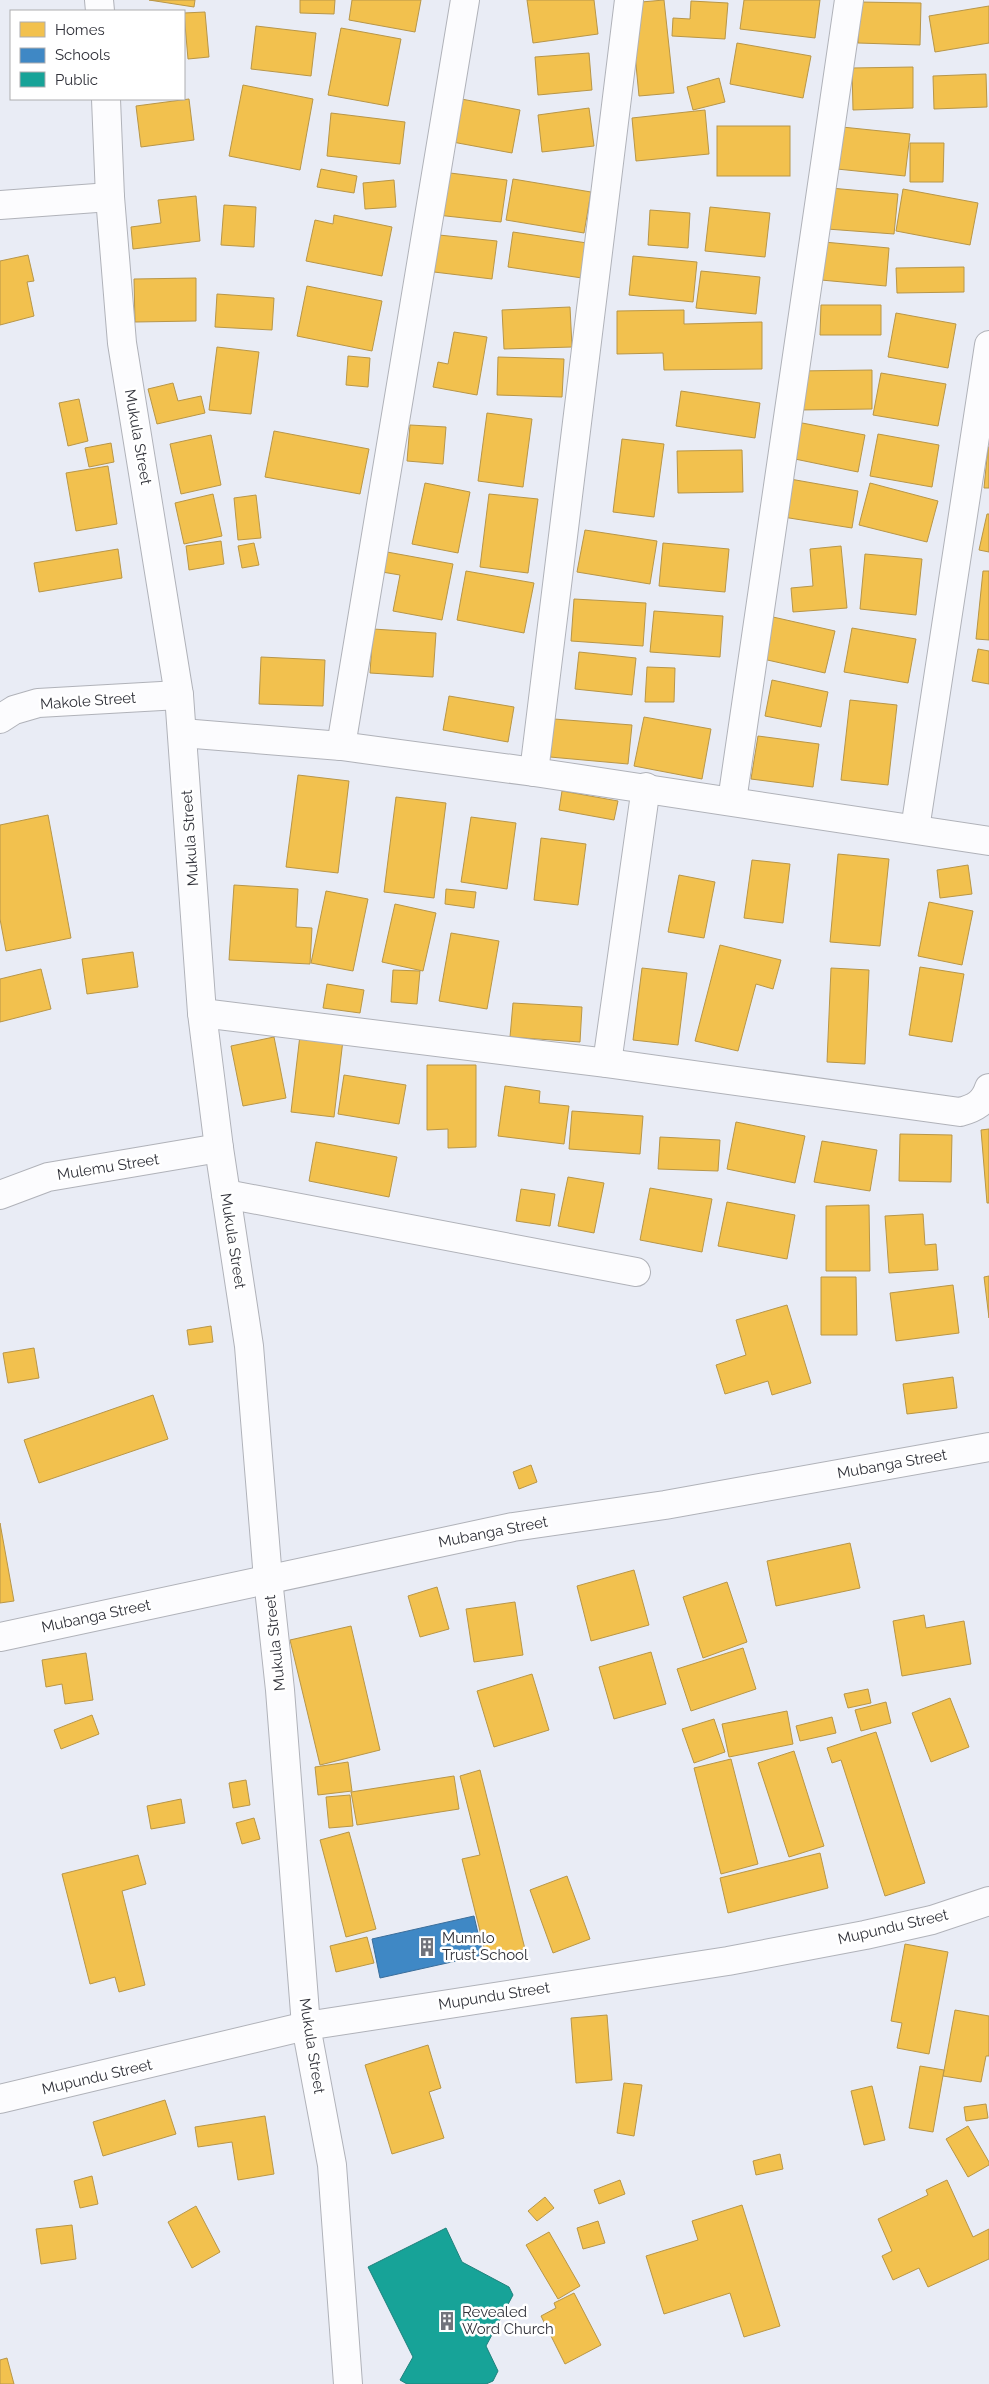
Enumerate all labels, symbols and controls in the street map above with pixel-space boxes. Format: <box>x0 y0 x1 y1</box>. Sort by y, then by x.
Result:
legend <box>10 10 185 100</box>
text: Homes <box>55 21 105 39</box>
text: Schools <box>55 46 110 64</box>
text: Public <box>55 71 98 89</box>
street label: Mukula Street <box>121 388 155 486</box>
street label: Makole Street <box>39 689 137 713</box>
street label: Mukula Street <box>178 789 202 887</box>
street label: Mulemu Street <box>56 1150 160 1184</box>
street label: Mukula Street <box>217 1192 249 1290</box>
street label: Mubanga Street <box>836 1445 948 1483</box>
street label: Mubanga Street <box>437 1513 549 1551</box>
street label: Mukula Street <box>261 1594 289 1692</box>
street label: Mubanga Street <box>40 1596 152 1636</box>
street label: Mupundu Street <box>836 1906 950 1948</box>
place label: Munnlo Trust School <box>442 1929 529 1964</box>
building icon: Munnlo Trust School <box>416 1936 438 1958</box>
street label: Mupundu Street <box>437 1978 551 2014</box>
street label: Mukula Street <box>296 1997 328 2095</box>
street label: Mupundu Street <box>40 2056 154 2098</box>
place label: Revealed Word Church <box>462 2303 554 2338</box>
building icon: Revealed Word Church <box>436 2310 458 2332</box>

